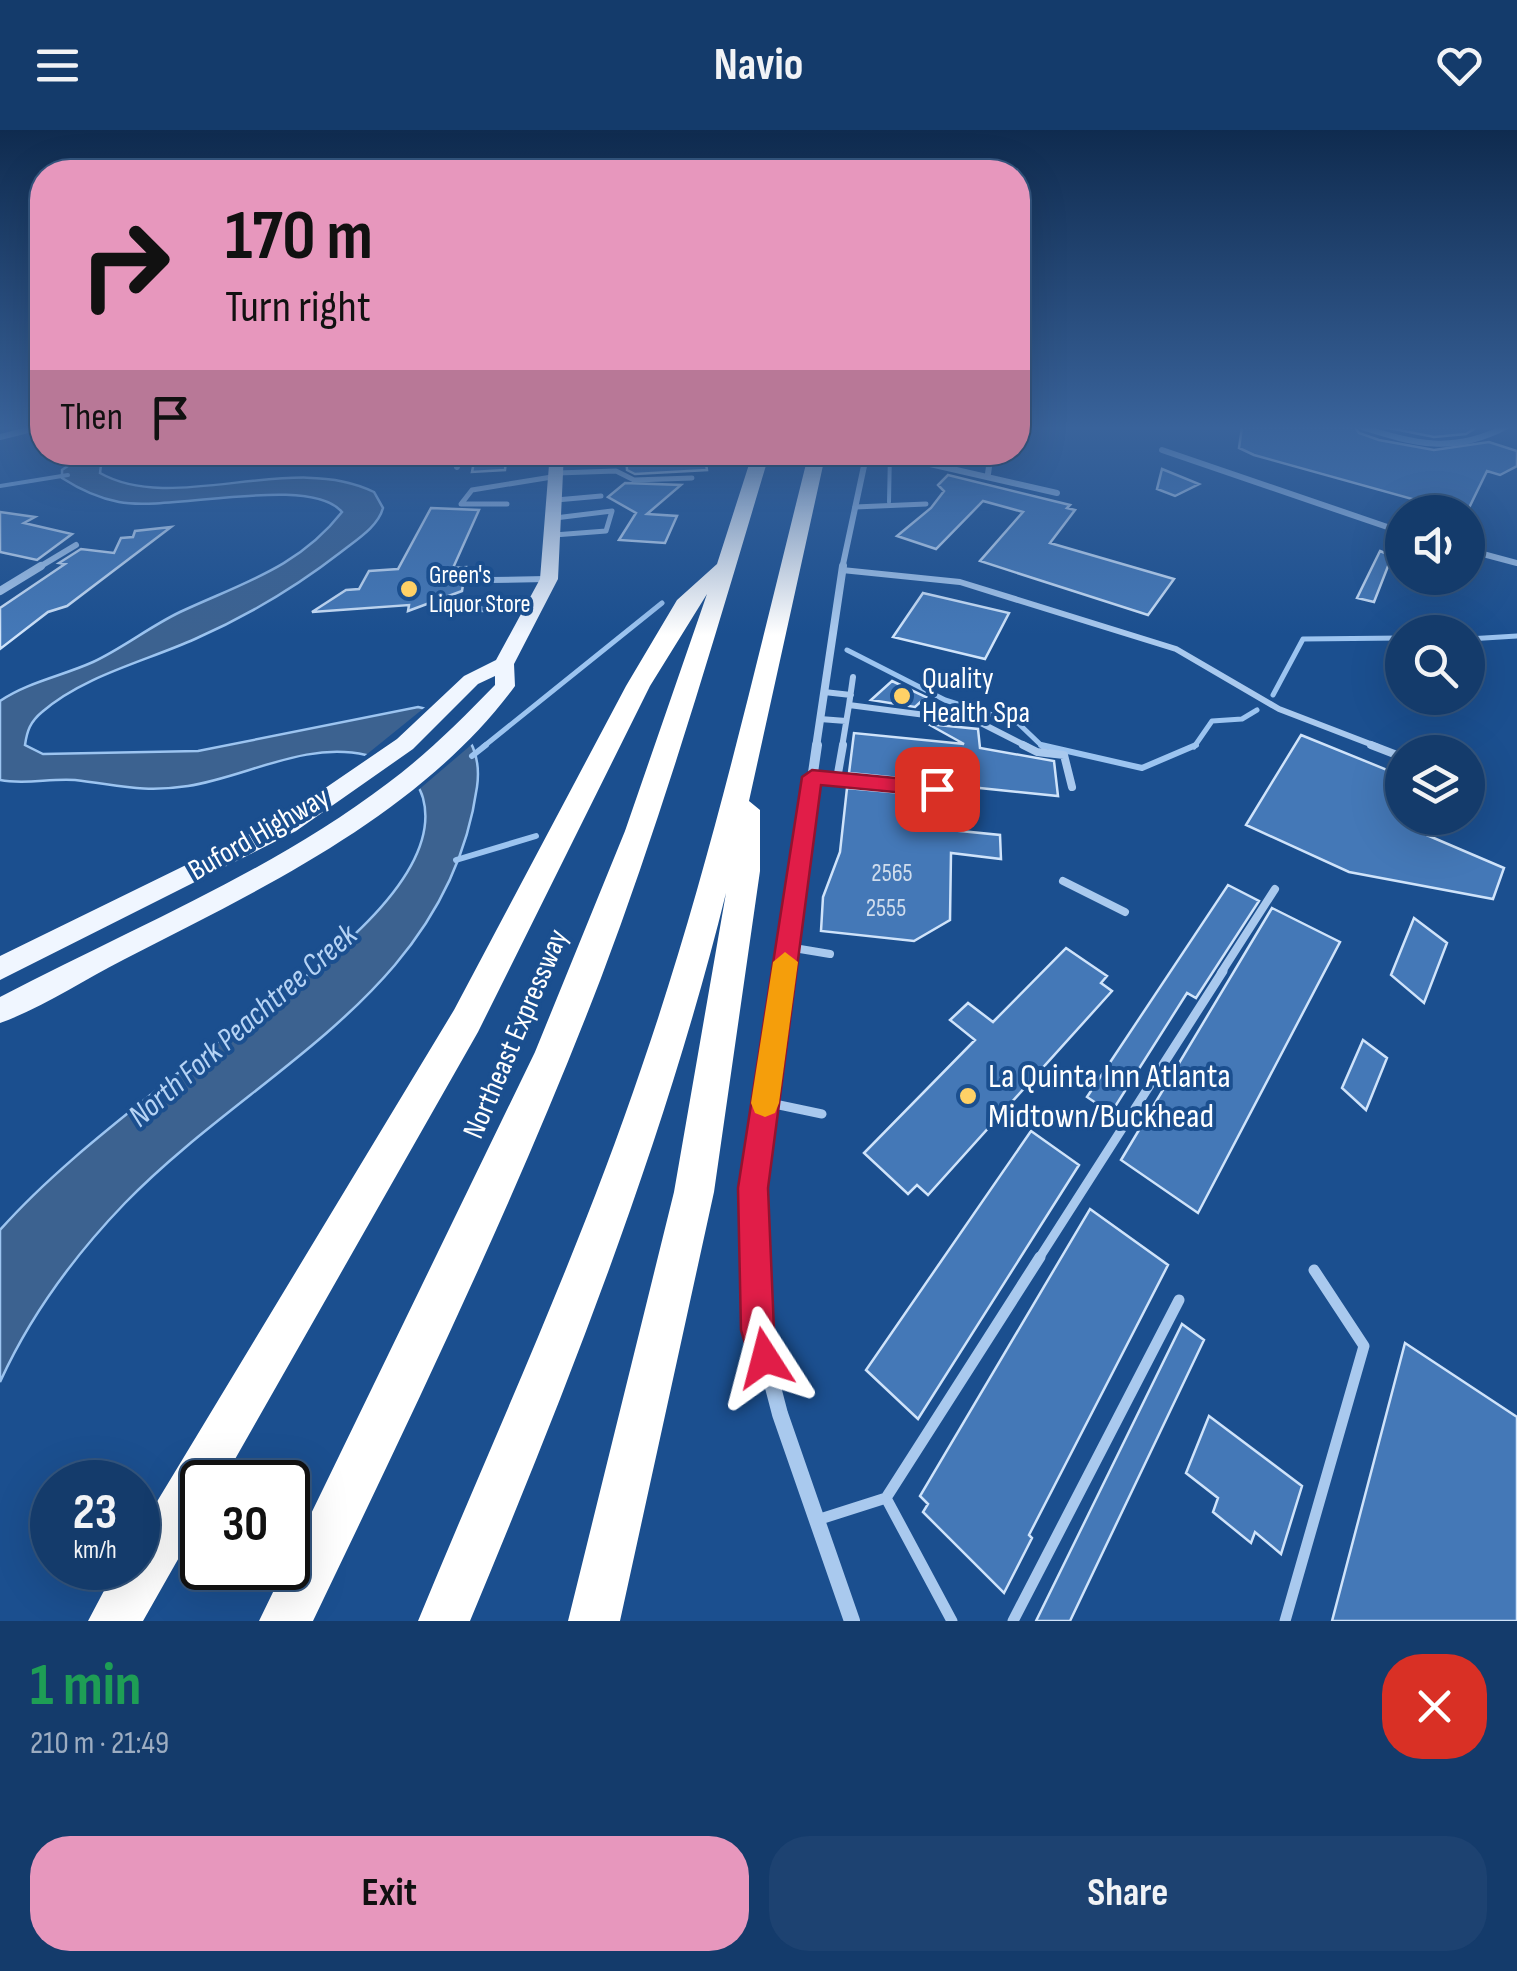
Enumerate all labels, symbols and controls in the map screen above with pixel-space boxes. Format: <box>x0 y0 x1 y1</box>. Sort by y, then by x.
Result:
icon: menu <box>30 38 85 93</box>
text: Navio <box>714 38 803 93</box>
icon: heart <box>1432 38 1487 93</box>
text: 170 m <box>225 195 373 279</box>
icon: right <box>60 200 190 330</box>
text: Turn right <box>225 280 371 335</box>
icon: arrive <box>143 390 198 445</box>
text: Then <box>60 395 123 440</box>
map controls <box>1385 495 1485 835</box>
button: sound <box>1385 495 1485 595</box>
place label: Green's Liquor Store <box>429 560 531 620</box>
marker: Green's Liquor Store <box>398 578 420 600</box>
button: search <box>1385 615 1485 715</box>
place label: Quality Health Spa <box>922 661 1030 731</box>
marker: Quality Health Spa <box>891 685 913 707</box>
button: layers <box>1385 735 1485 835</box>
pin <box>895 747 980 832</box>
icon: arrive <box>910 762 965 817</box>
street label: Buford Highway <box>182 779 336 889</box>
house number: 2565 <box>871 858 913 889</box>
house number: 2555 <box>866 893 906 924</box>
water label: North Fork Peachtree Creek <box>121 915 366 1136</box>
street label: Northeast Expressway <box>456 924 576 1144</box>
place label: La Quinta Inn Atlanta Midtown/Buckhead <box>988 1055 1231 1138</box>
marker: La Quinta Inn Atlanta Midtown/Buckhead <box>957 1085 979 1107</box>
position arrow <box>713 1306 817 1410</box>
speed limit sign: 30 <box>180 1460 310 1590</box>
text: 23 <box>73 1483 117 1543</box>
text: km/h <box>73 1535 117 1566</box>
text: 1 min <box>30 1650 142 1722</box>
button: close <box>1382 1654 1487 1759</box>
text: 210 m · 21:49 <box>30 1724 169 1763</box>
button: Exit <box>30 1836 749 1951</box>
button: Share <box>769 1836 1487 1951</box>

